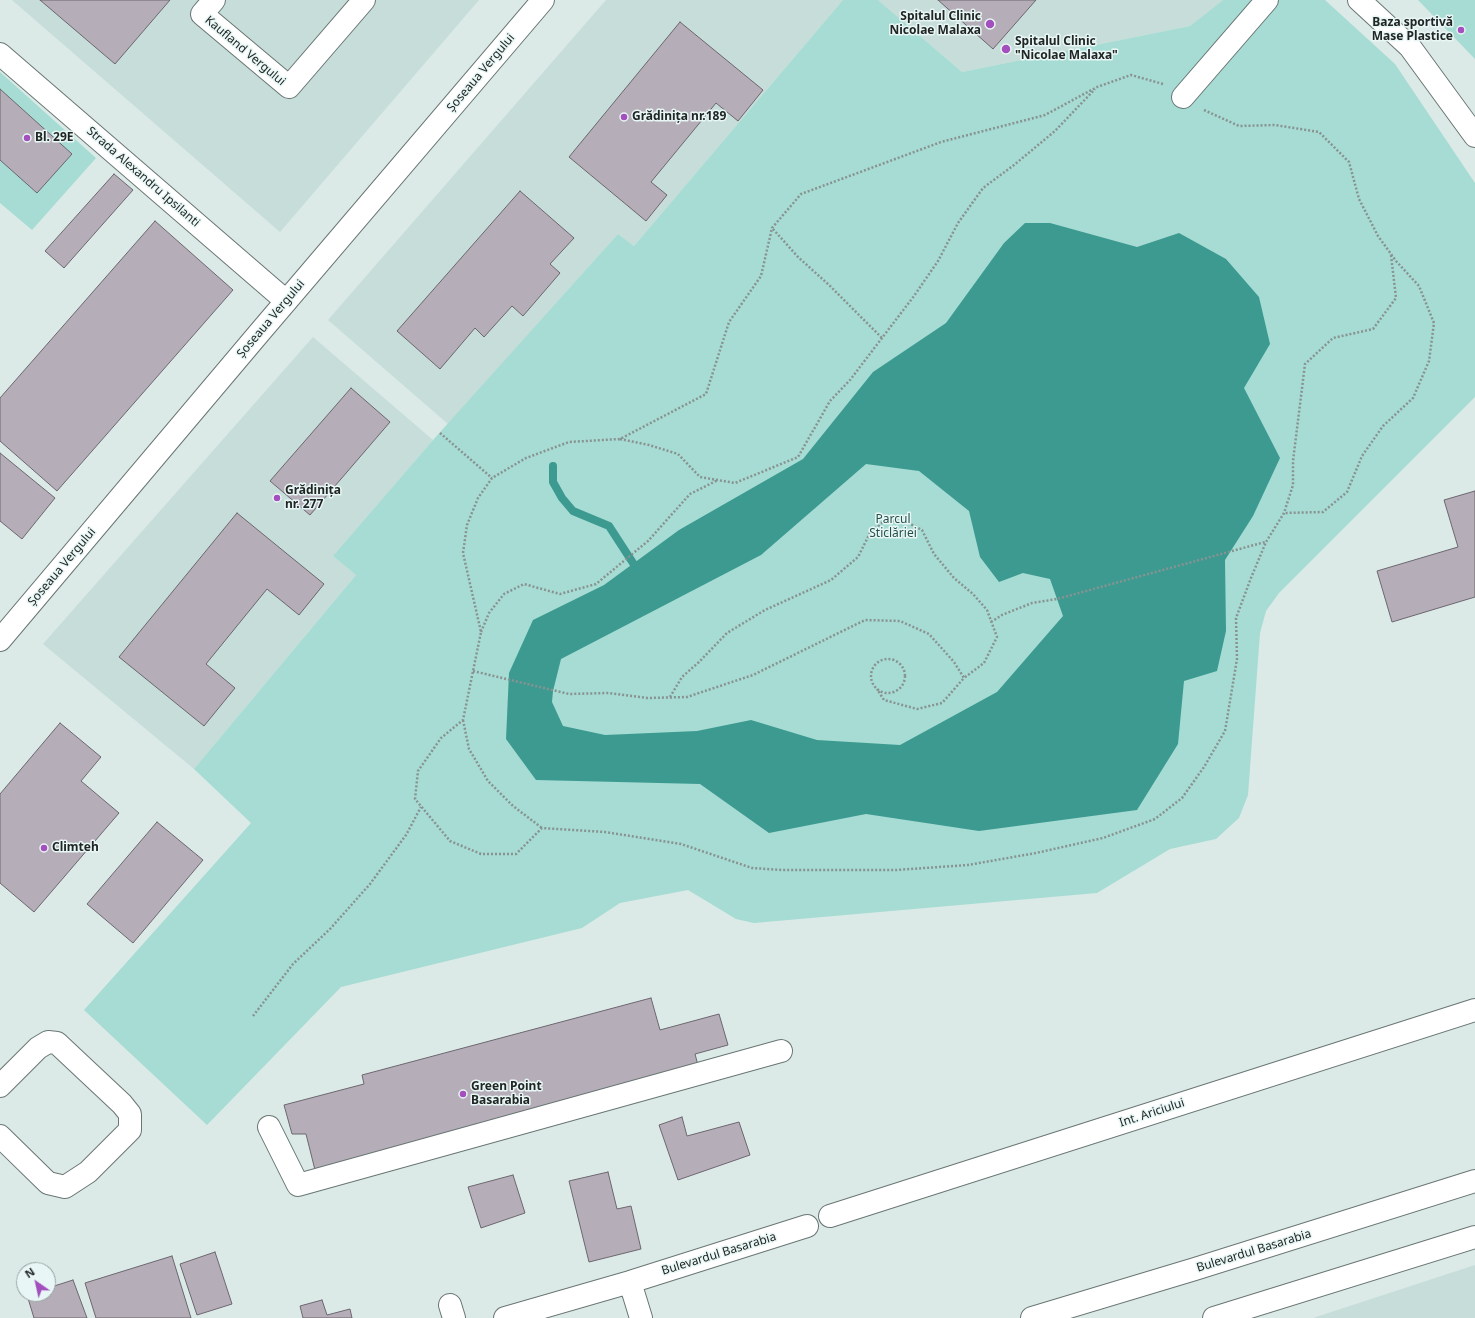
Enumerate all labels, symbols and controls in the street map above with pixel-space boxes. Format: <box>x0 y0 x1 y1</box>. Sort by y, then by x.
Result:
place label: Spitalul Clinic Nicolae Malaxa <box>890 10 981 38</box>
street label: Kaufland Vergului <box>202 13 288 89</box>
place label: Baza sportivă Mase Plastice <box>1372 16 1453 44</box>
marker: Spitalul Clinic Nicolae Malaxa <box>984 18 996 30</box>
marker: Baza sportivă Mase Plastice <box>1456 25 1466 35</box>
street label: Șoseaua Vergului <box>444 31 518 115</box>
place label: Spitalul Clinic "Nicolae Malaxa" <box>1015 35 1118 63</box>
marker: Spitalul Clinic "Nicolae Malaxa" <box>1000 43 1012 55</box>
place label: Grădinița nr.189 <box>632 110 726 124</box>
marker: Grădinița nr.189 <box>619 112 629 122</box>
street label: Strada Alexandru Ipsilanti <box>83 124 203 230</box>
place label: Bl. 29E <box>35 131 73 145</box>
marker: Bl. 29E <box>22 133 32 143</box>
street label: Șoseaua Vergului <box>234 277 308 361</box>
place label: Grădinița nr. 277 <box>285 484 341 512</box>
marker: Grădinița nr. 277 <box>272 493 282 503</box>
park label: Parcul Sticlăriei <box>869 513 917 541</box>
street label: Șoseaua Vergului <box>25 525 99 609</box>
place label: Climteh <box>52 841 99 855</box>
marker: Climteh <box>39 843 49 853</box>
place label: Green Point Basarabia <box>471 1080 542 1108</box>
marker: Green Point Basarabia <box>458 1089 468 1099</box>
street label: Int. Ariciului <box>1118 1096 1186 1130</box>
street label: Bulevardul Basarabia <box>1195 1227 1313 1275</box>
street label: Bulevardul Basarabia <box>660 1230 778 1278</box>
north arrow <box>16 1262 56 1302</box>
text: N <box>22 1264 37 1281</box>

